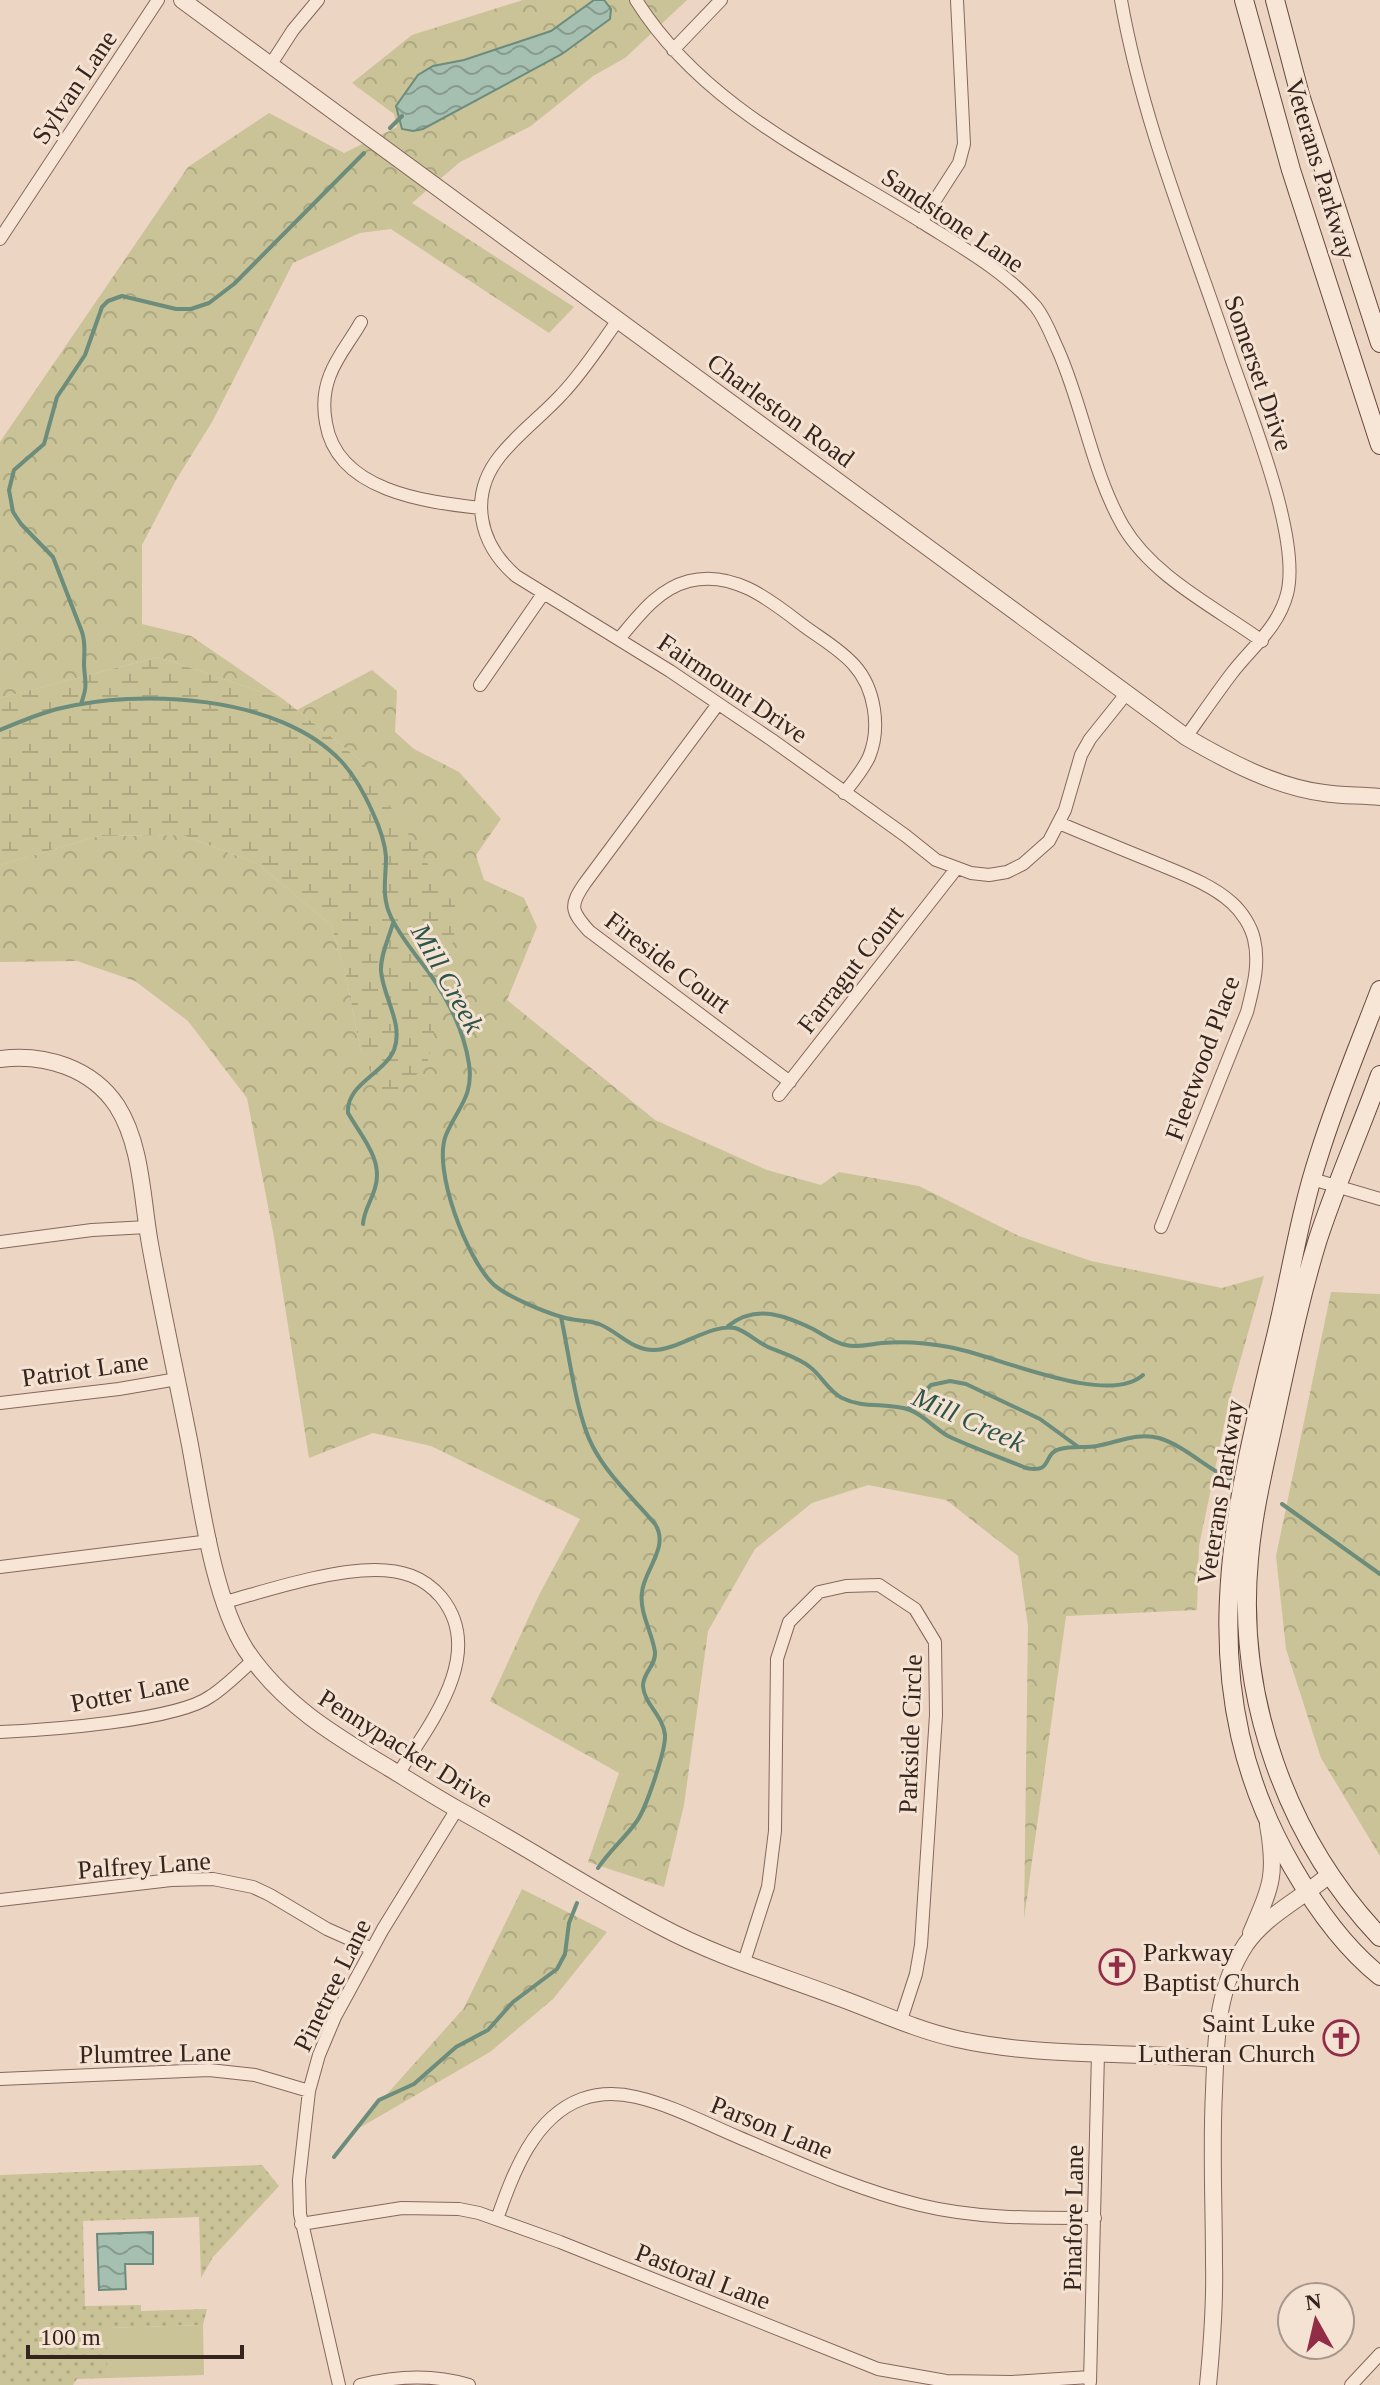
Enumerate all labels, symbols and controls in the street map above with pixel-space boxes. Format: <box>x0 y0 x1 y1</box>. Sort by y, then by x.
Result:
street label: Sylvan Lane <box>26 25 123 150</box>
street label: Veterans Parkway <box>1279 75 1362 263</box>
street label: Sandstone Lane <box>876 162 1029 279</box>
street label: Somerset Drive <box>1218 292 1299 455</box>
street label: Charleston Road <box>702 348 860 473</box>
street label: Fairmount Drive <box>652 628 813 749</box>
street label: Farragut Court <box>792 899 910 1039</box>
street label: Fireside Court <box>599 906 737 1019</box>
water label: Mill Creek <box>405 918 490 1039</box>
street label: Fleetwood Place <box>1159 972 1246 1144</box>
street label: Patriot Lane <box>20 1346 150 1393</box>
water label: Mill Creek <box>907 1381 1030 1458</box>
street label: Veterans Parkway <box>1192 1397 1249 1587</box>
street label: Parkside Circle <box>893 1654 928 1814</box>
street label: Potter Lane <box>68 1667 192 1718</box>
street label: Pennypacker Drive <box>313 1683 498 1814</box>
street label: Palfrey Lane <box>76 1846 212 1885</box>
street label: Pinetree Lane <box>288 1914 377 2056</box>
place label: Parkway Baptist Church <box>1143 1938 1300 1997</box>
church icon: Parkway Baptist Church <box>1098 1948 1136 1986</box>
place label: Saint Luke Lutheran Church <box>1138 2009 1315 2068</box>
church icon: Saint Luke Lutheran Church <box>1322 2019 1360 2057</box>
street label: Plumtree Lane <box>79 2038 231 2069</box>
street label: Parson Lane <box>706 2090 837 2165</box>
street label: Pinafore Lane <box>1058 2144 1089 2292</box>
street label: Pastoral Lane <box>631 2237 774 2315</box>
north arrow <box>1276 2281 1356 2361</box>
text: N <box>1304 2288 1323 2315</box>
scale bar <box>28 2309 242 2359</box>
text: 100 m <box>40 2324 101 2350</box>

